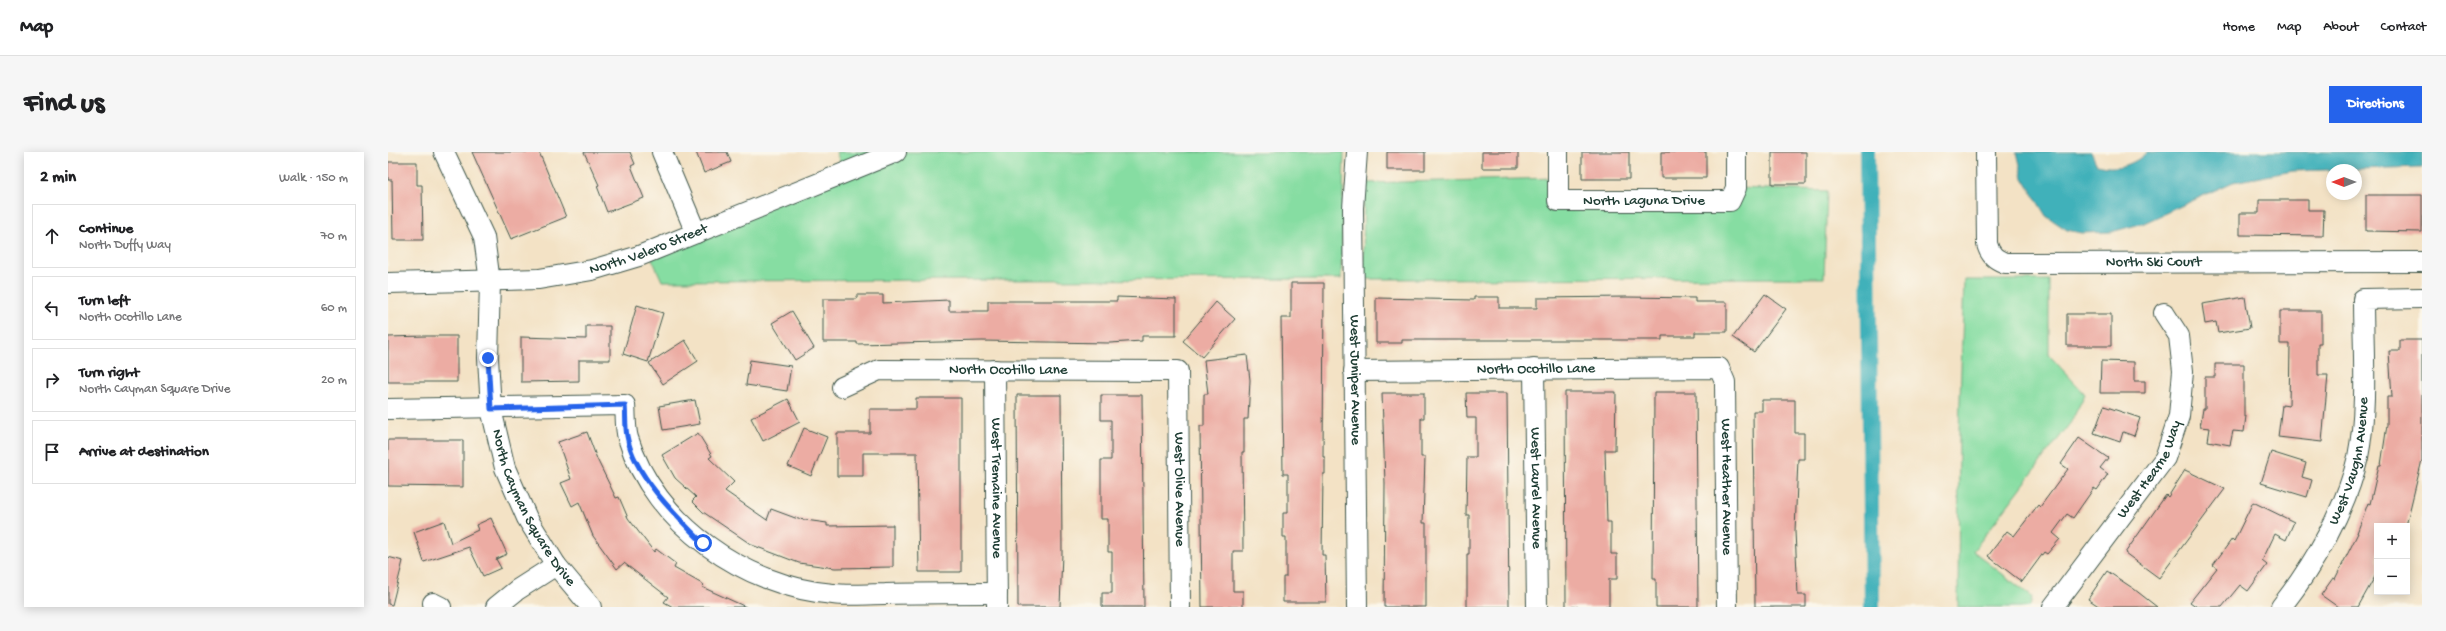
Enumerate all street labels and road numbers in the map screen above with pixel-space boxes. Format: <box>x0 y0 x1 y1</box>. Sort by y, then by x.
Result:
street label: North Laguna Drive <box>1583 192 1705 210</box>
street label: North Velero Street <box>587 219 712 279</box>
street label: North Ski Court <box>2106 254 2203 272</box>
street label: West Juniper Avenue <box>1345 315 1364 445</box>
street label: North Ocotillo Lane <box>1477 360 1596 379</box>
street label: North Ocotillo Lane <box>949 361 1068 380</box>
street label: West Vaughn Avenue <box>2325 397 2373 528</box>
street label: West Tremaine Avenue <box>986 418 1006 559</box>
street label: West Heather Avenue <box>1716 418 1736 555</box>
street label: West Hearne Way <box>2114 418 2186 522</box>
street label: North Cayman Square Drive <box>487 427 579 591</box>
street label: West Laurel Avenue <box>1526 427 1545 549</box>
street label: West Olive Avenue <box>1170 432 1188 547</box>

